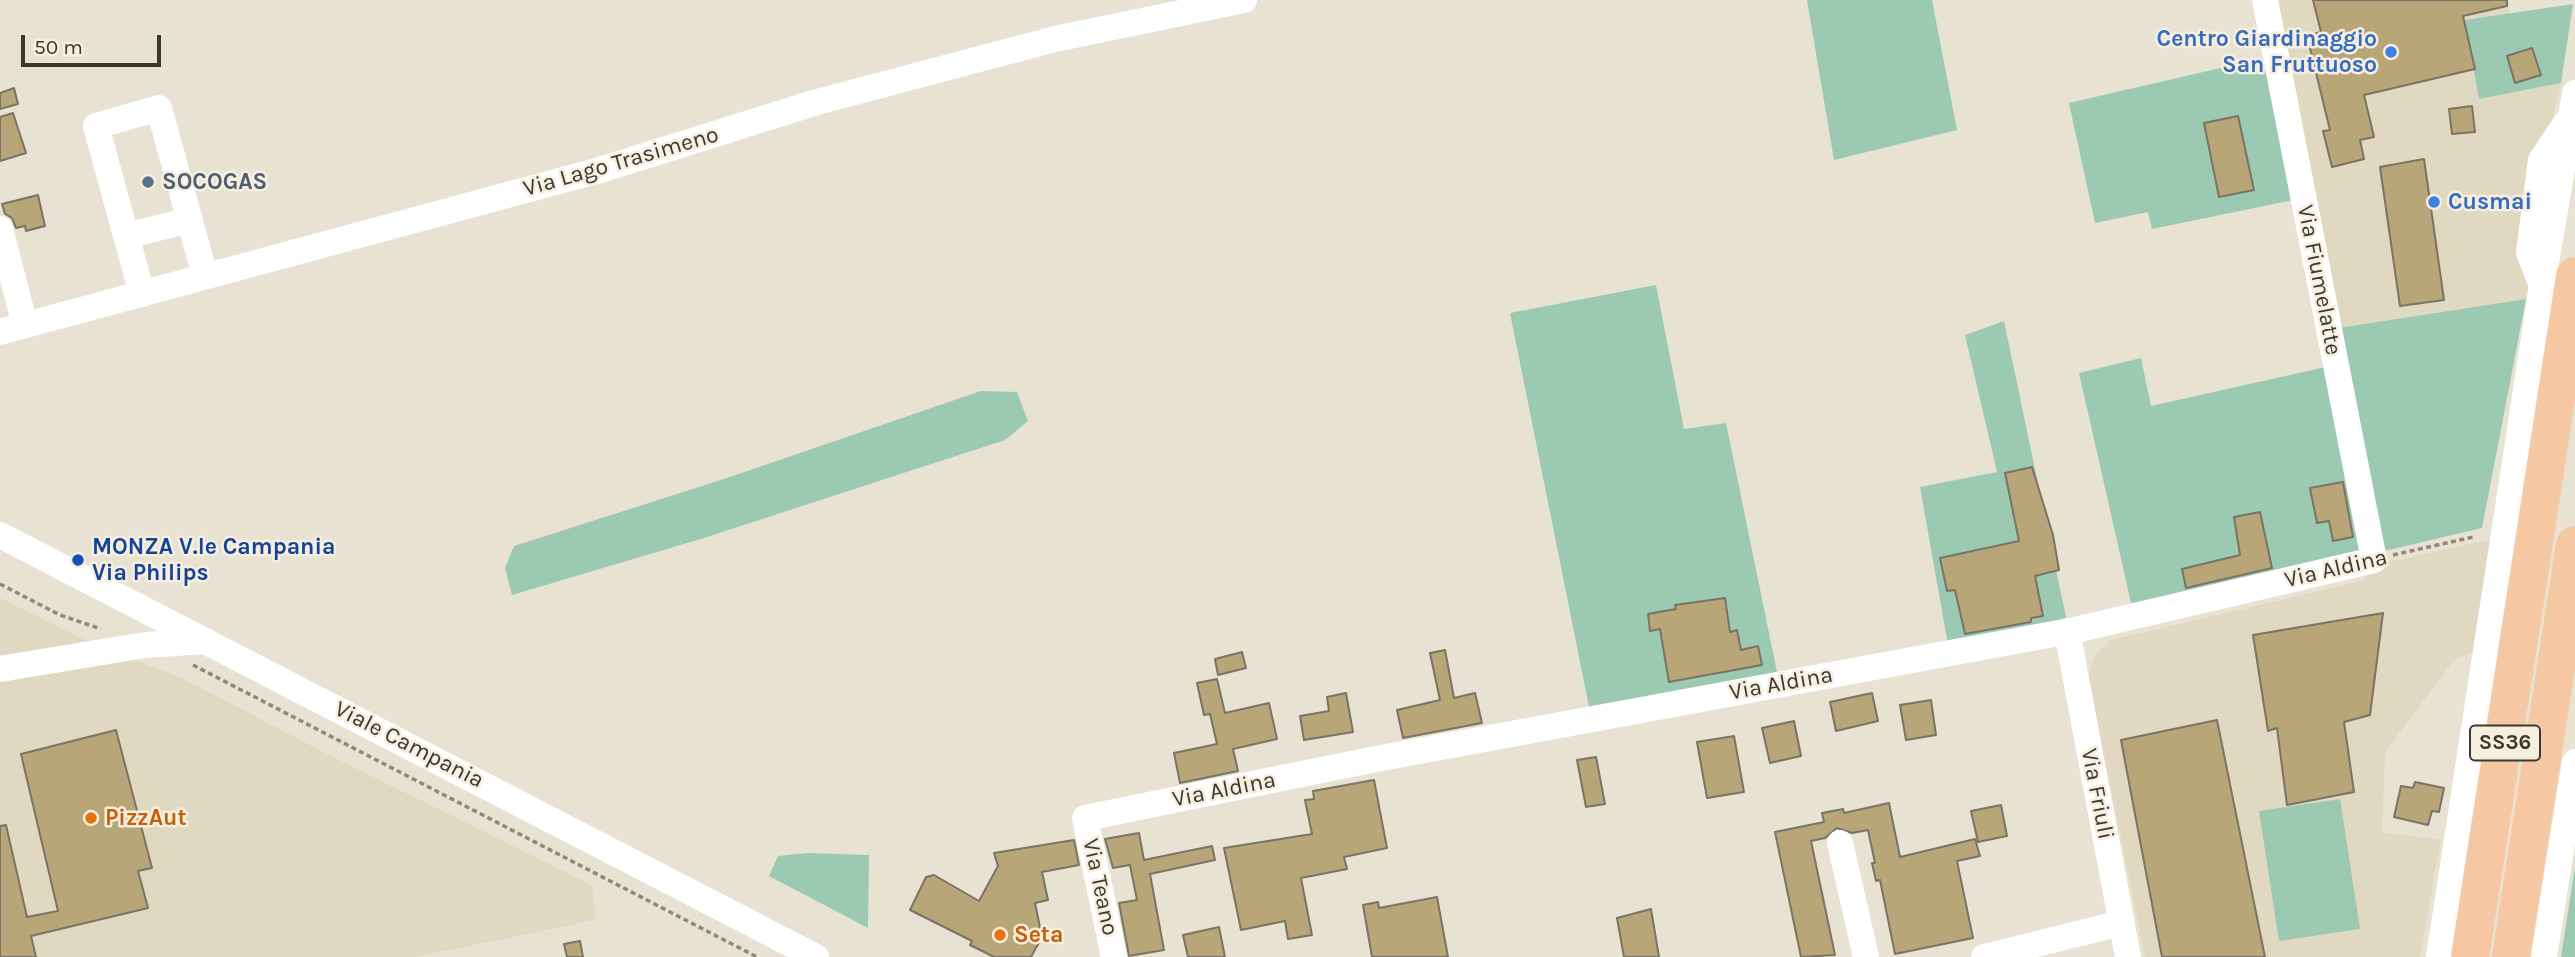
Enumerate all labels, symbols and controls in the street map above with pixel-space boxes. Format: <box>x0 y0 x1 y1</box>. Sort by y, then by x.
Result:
scale bar <box>24 21 164 65</box>
place label: Centro Giardinaggio San Fruttuoso <box>2157 25 2377 79</box>
text: 50 m <box>34 35 83 59</box>
marker: Centro Giardinaggio San Fruttuoso <box>2383 44 2399 60</box>
street label: Via Lago Trasimeno <box>520 121 722 203</box>
place label: SOCOGAS <box>162 168 267 196</box>
marker: SOCOGAS <box>140 174 156 190</box>
place label: Cusmai <box>2448 188 2532 216</box>
marker: Cusmai <box>2426 194 2442 210</box>
street label: Via Fiumelatte <box>2291 203 2347 357</box>
place label: MONZA V.le Campania Via Philips <box>92 533 335 587</box>
street label: Via Aldina <box>2282 544 2390 594</box>
marker: MONZA V.le Campania Via Philips <box>70 552 86 568</box>
street label: Via Aldina <box>1727 661 1835 707</box>
street label: Viale Campania <box>330 695 488 795</box>
road number: SS36 <box>2470 726 2540 760</box>
street label: Via Friuli <box>2075 746 2119 842</box>
street label: Via Aldina <box>1170 766 1278 814</box>
place label: PizzAut <box>105 804 187 832</box>
marker: PizzAut <box>83 810 99 826</box>
street label: Via Teano <box>1076 836 1124 938</box>
place label: Seta <box>1014 921 1063 949</box>
marker: Seta <box>992 927 1008 943</box>

